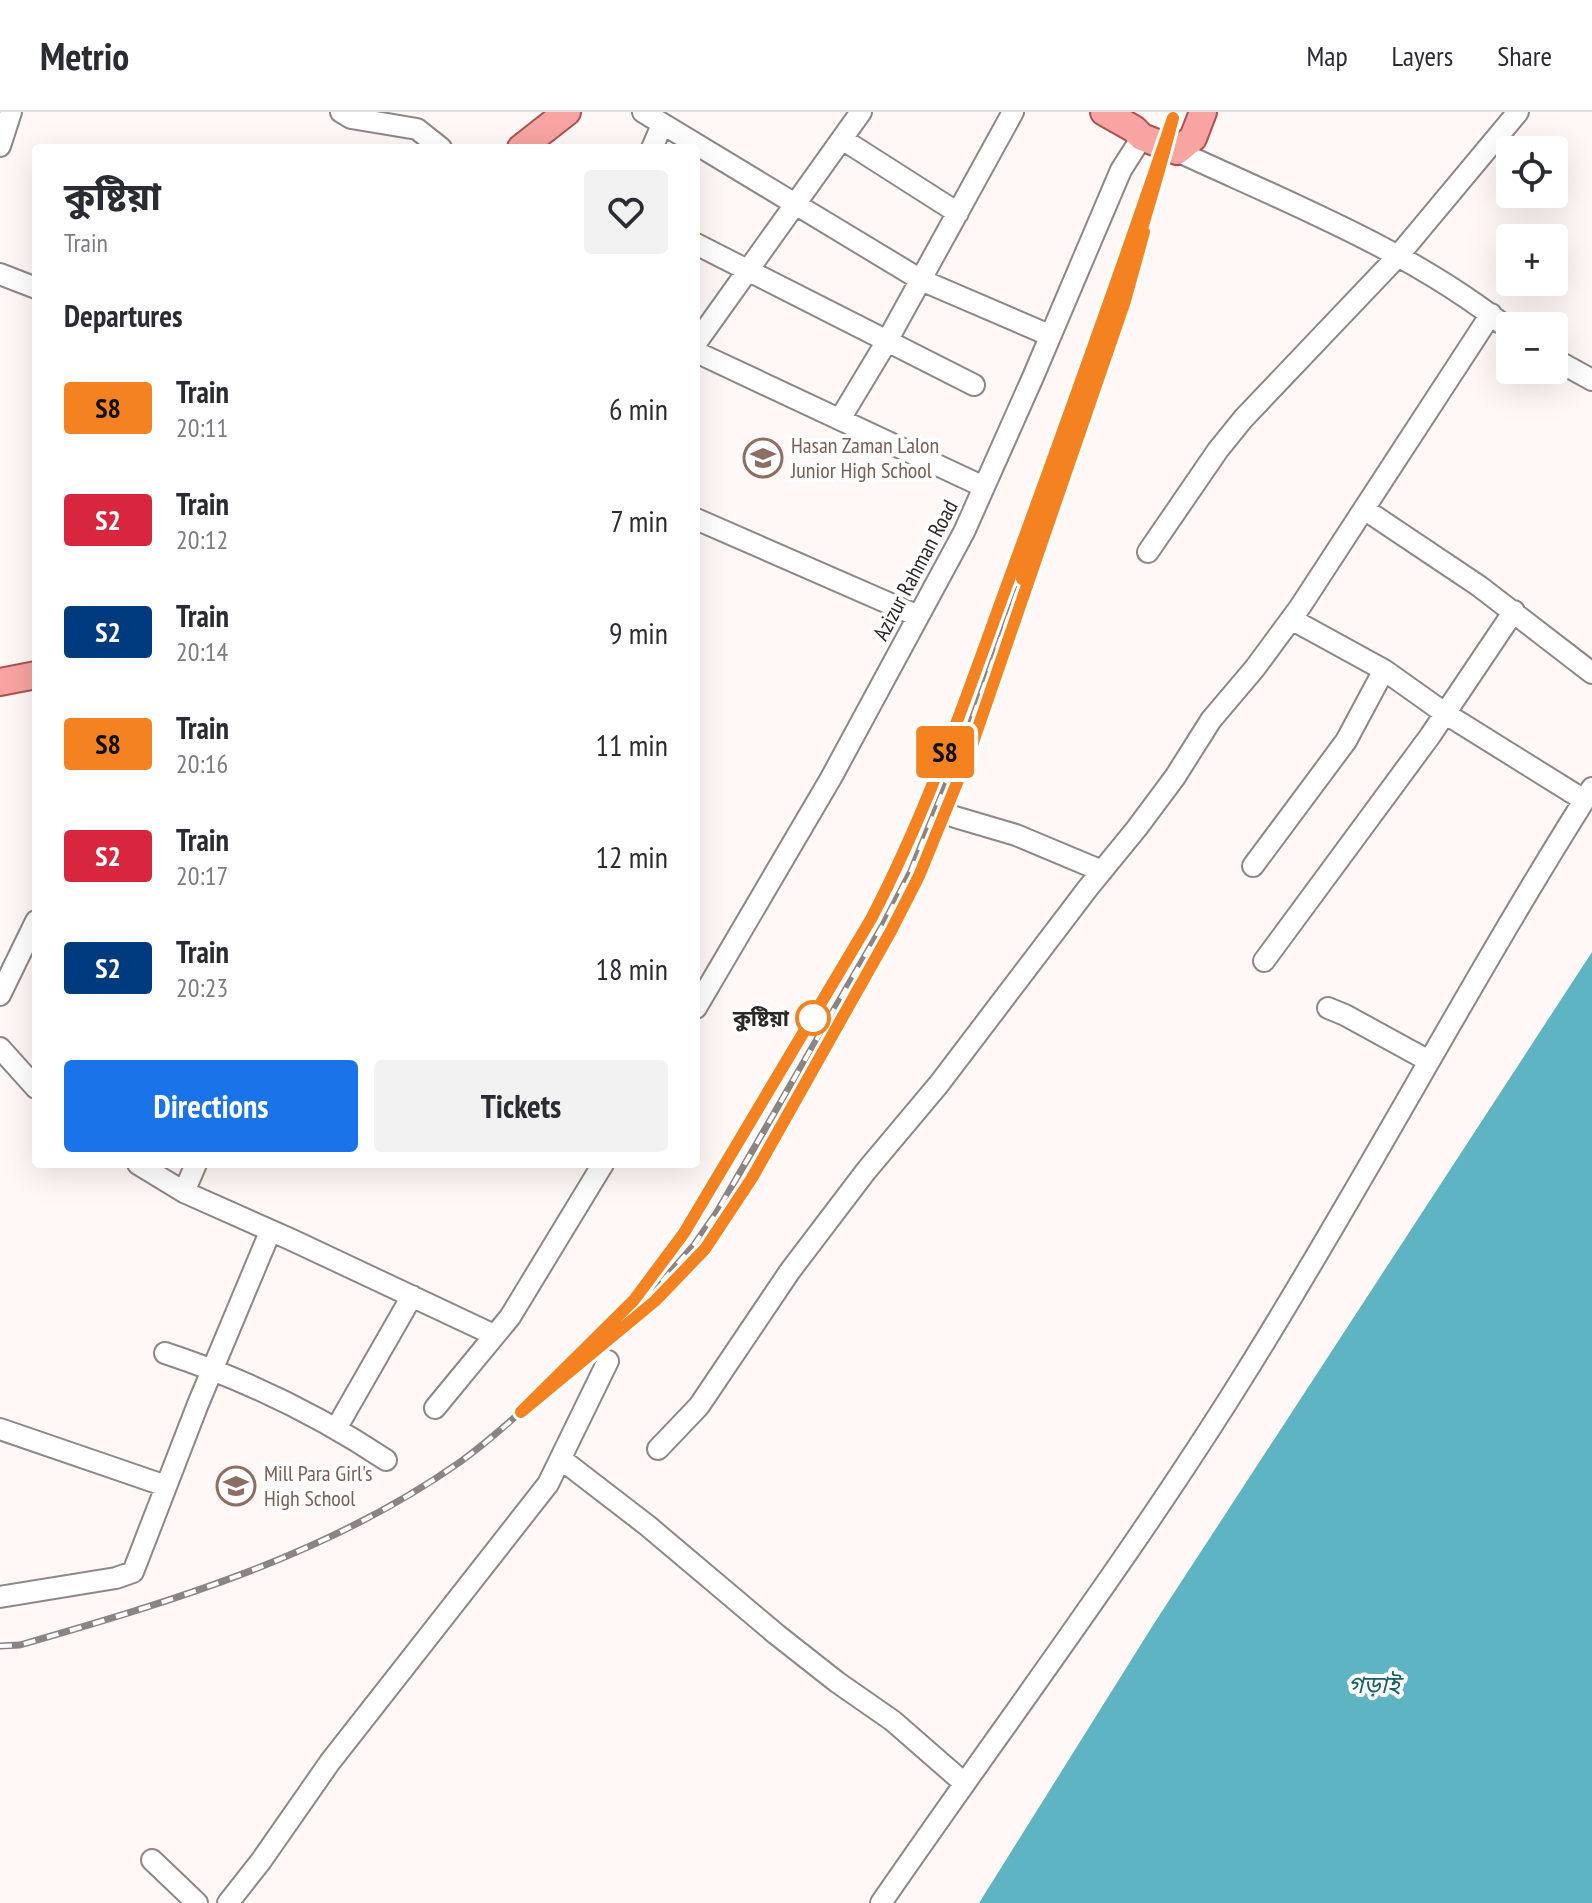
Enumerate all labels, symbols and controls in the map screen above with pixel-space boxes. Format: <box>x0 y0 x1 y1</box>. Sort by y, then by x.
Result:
text: Metrio <box>40 31 129 80</box>
text: Map <box>1306 37 1348 74</box>
text: Layers <box>1392 37 1453 74</box>
text: Share <box>1497 37 1552 74</box>
map controls <box>1496 136 1568 384</box>
button: locate <box>1496 136 1568 208</box>
button: heart <box>584 170 668 254</box>
text: কুষ্টিয়া <box>64 171 161 220</box>
button: + <box>1496 224 1568 296</box>
text: Train <box>64 226 108 259</box>
text: Departures <box>64 296 182 335</box>
button: − <box>1496 312 1568 384</box>
text: Train <box>176 372 229 411</box>
text: S8 <box>95 389 121 426</box>
text: 6 min <box>609 389 668 428</box>
text: 20:11 <box>176 411 228 444</box>
place label: Hasan Zaman Lalon Junior High School <box>790 431 939 484</box>
school or university icon: Hasan Zaman Lalon Junior High School <box>742 437 784 479</box>
text: Train <box>176 484 229 523</box>
street label: Azizur Rahman Road <box>866 495 964 645</box>
text: S2 <box>95 501 121 538</box>
text: 7 min <box>610 501 668 540</box>
text: 20:12 <box>176 523 228 556</box>
text: Train <box>176 596 229 635</box>
text: S2 <box>95 613 121 650</box>
text: 9 min <box>609 613 668 652</box>
text: 20:14 <box>176 635 228 668</box>
text: Train <box>176 708 229 747</box>
text: S8 <box>95 725 121 762</box>
text: 11 min <box>595 725 668 764</box>
line badge: S8 <box>909 726 981 778</box>
text: S8 <box>932 733 958 770</box>
text: 20:16 <box>176 747 228 780</box>
text: Train <box>176 820 229 859</box>
text: S2 <box>95 837 121 874</box>
text: 12 min <box>595 837 668 876</box>
text: 20:17 <box>176 859 228 892</box>
text: Train <box>176 932 229 971</box>
text: S2 <box>95 949 121 986</box>
text: 18 min <box>595 949 668 988</box>
text: 20:23 <box>176 971 228 1004</box>
marker: কুষ্টিয়া <box>796 1001 830 1035</box>
place label: কুষ্টিয়া <box>732 1004 790 1032</box>
button: Directions <box>64 1060 358 1152</box>
button: Tickets <box>374 1060 668 1152</box>
place label: Mill Para Girl's High School <box>264 1459 372 1512</box>
school or university icon: Mill Para Girl's High School <box>215 1465 257 1507</box>
water label: গড়াই <box>1348 1669 1404 1700</box>

